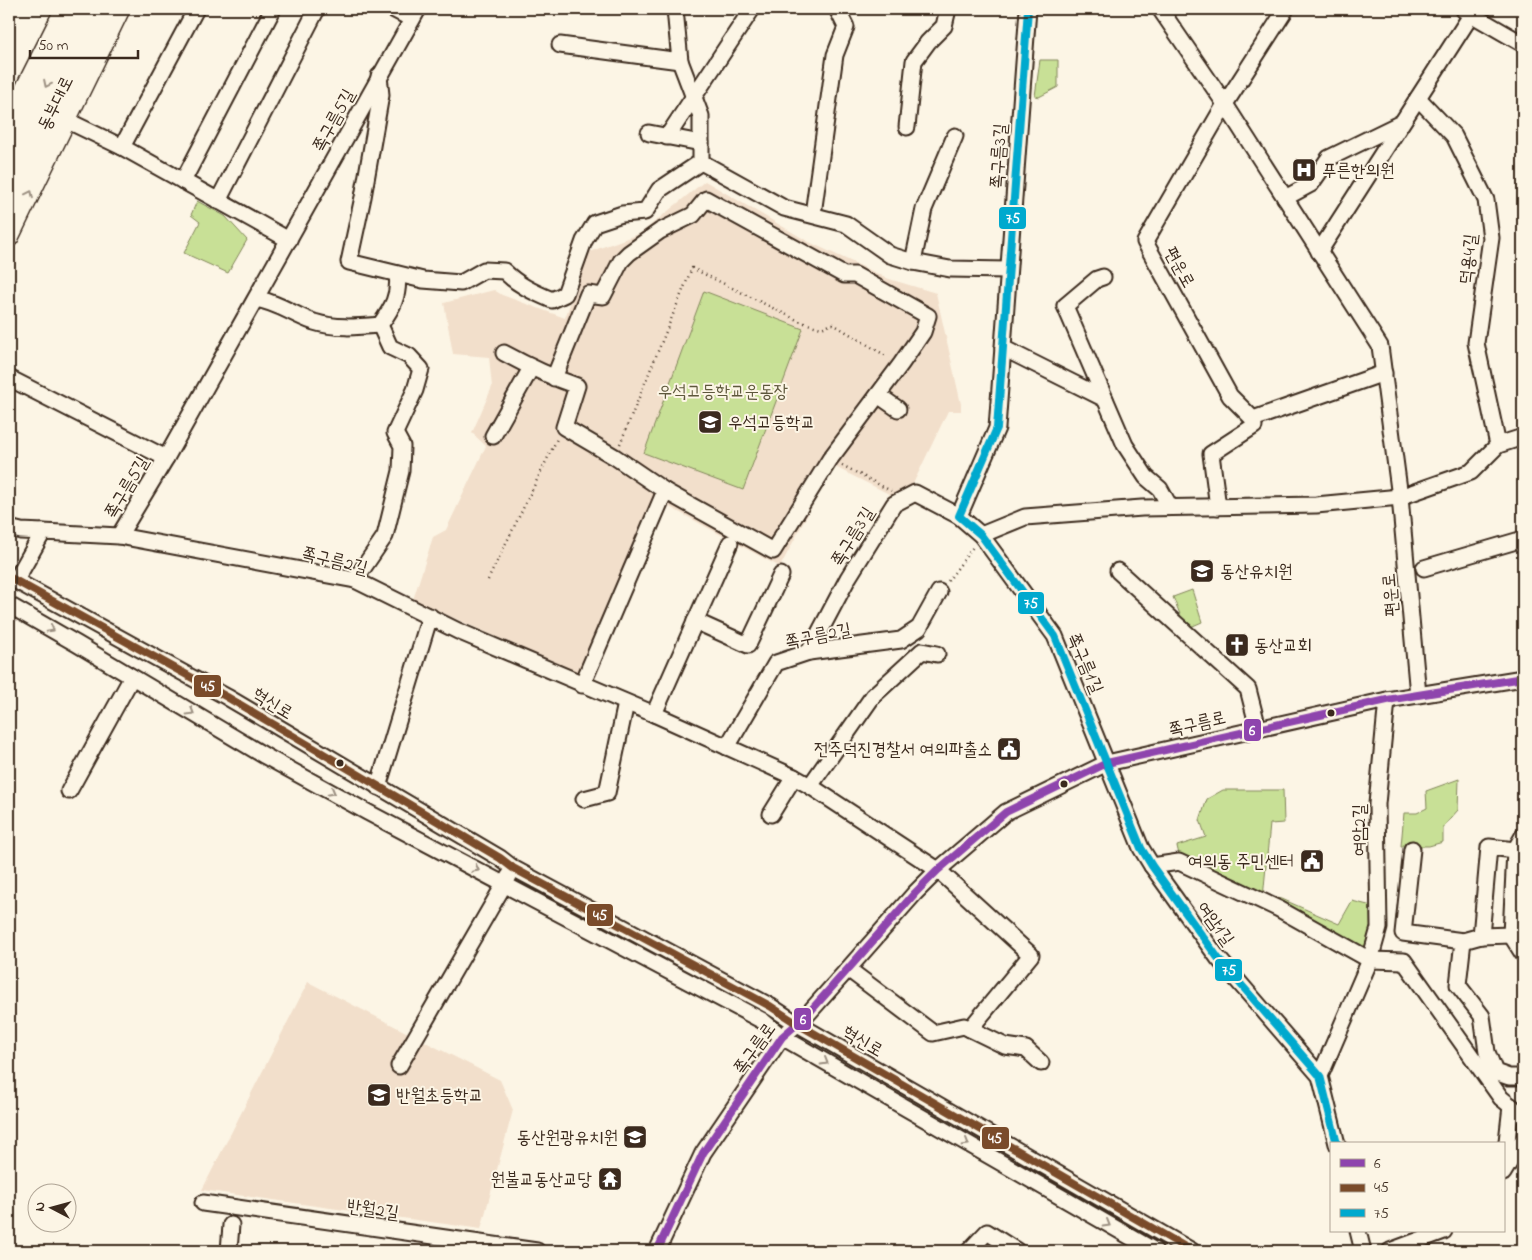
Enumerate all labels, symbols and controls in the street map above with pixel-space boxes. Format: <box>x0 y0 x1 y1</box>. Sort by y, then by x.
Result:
scale bar <box>30 28 138 60</box>
text: 50 m <box>38 35 69 57</box>
street label: 동부대로 <box>32 72 81 136</box>
one-way arrow <box>43 79 53 88</box>
street label: 쪽구름5길 <box>307 84 363 157</box>
street label: 쪽구름3길 <box>985 122 1015 190</box>
hospital icon: 푸른한의원 <box>1291 157 1317 183</box>
place label: 푸른한의원 <box>1322 159 1394 185</box>
one-way arrow <box>24 190 34 199</box>
line badge: 75 <box>998 206 1027 230</box>
text: 75 <box>1006 209 1020 230</box>
street label: 덕용4길 <box>1454 232 1486 286</box>
street label: 편운로 <box>1156 243 1200 293</box>
park label: 우석고등학교운동장 <box>658 380 788 406</box>
school or university icon: 우석고등학교 <box>697 409 723 435</box>
place label: 우석고등학교 <box>728 411 815 437</box>
street label: 쪽구름5길 <box>99 452 157 524</box>
street label: 쪽구름3길 <box>825 502 882 572</box>
street label: 쪽구름2길 <box>299 541 371 583</box>
school or university icon: 동산유치원 <box>1189 558 1215 584</box>
place label: 동산유치원 <box>1220 560 1292 586</box>
street label: 편운로 <box>1377 572 1407 618</box>
line badge: 75 <box>1017 591 1045 615</box>
text: 75 <box>1024 594 1038 615</box>
street label: 쪽구름2길 <box>783 618 854 656</box>
one-way arrow <box>46 623 55 633</box>
street label: 쪽구름1길 <box>1060 629 1109 699</box>
church icon: 동산교회 <box>1224 632 1250 658</box>
place label: 동산교회 <box>1254 634 1312 660</box>
line badge: 45 <box>193 674 222 698</box>
text: 45 <box>200 677 215 698</box>
street label: 혁신로 <box>247 682 297 727</box>
one-way arrow <box>185 706 194 716</box>
street label: 쪽구름로 <box>1166 706 1229 744</box>
unlabelled marker <box>1326 708 1336 718</box>
line badge: 6 <box>1243 718 1262 742</box>
text: 6 <box>1248 721 1256 742</box>
public building icon: 전주덕진경찰서 여의파출소 <box>996 736 1022 762</box>
place label: 전주덕진경찰서 여의파출소 <box>814 738 992 764</box>
unlabelled marker <box>335 758 345 768</box>
unlabelled marker <box>1059 779 1069 789</box>
one-way arrow <box>327 786 336 796</box>
street label: 여암2길 <box>1348 803 1374 856</box>
public building icon: 여의동 주민센터 <box>1299 848 1325 874</box>
place label: 여의동 주민센터 <box>1188 850 1294 876</box>
one-way arrow <box>470 863 479 873</box>
street label: 여암1길 <box>1189 897 1240 952</box>
line badge: 45 <box>586 903 614 927</box>
text: 45 <box>592 906 607 927</box>
line badge: 75 <box>1214 958 1243 982</box>
text: 75 <box>1222 961 1236 982</box>
line badge: 6 <box>793 1007 812 1031</box>
text: 6 <box>799 1010 807 1031</box>
street label: 쪽구름로 <box>728 1018 783 1080</box>
street label: 혁신로 <box>837 1021 887 1065</box>
one-way arrow <box>819 1055 828 1065</box>
school or university icon: 반월초등학교 <box>366 1082 392 1108</box>
place label: 반월초등학교 <box>396 1084 483 1110</box>
school or university icon: 동산원광유치원 <box>622 1124 648 1150</box>
place label: 동산원광유치원 <box>517 1126 618 1152</box>
line badge: 45 <box>981 1126 1010 1150</box>
text: 45 <box>987 1129 1002 1150</box>
one-way arrow <box>960 1136 969 1146</box>
legend <box>1330 1142 1504 1232</box>
text: 6 <box>1374 1153 1381 1175</box>
temple icon: 원불교동산교당 <box>597 1166 623 1192</box>
place label: 원불교동산교당 <box>491 1168 593 1194</box>
text: 45 <box>1374 1177 1389 1199</box>
north arrow <box>28 1182 78 1232</box>
street label: 반월2길 <box>345 1194 401 1228</box>
text: N <box>30 1201 51 1213</box>
text: 75 <box>1374 1203 1389 1225</box>
one-way arrow <box>1101 1217 1110 1227</box>

